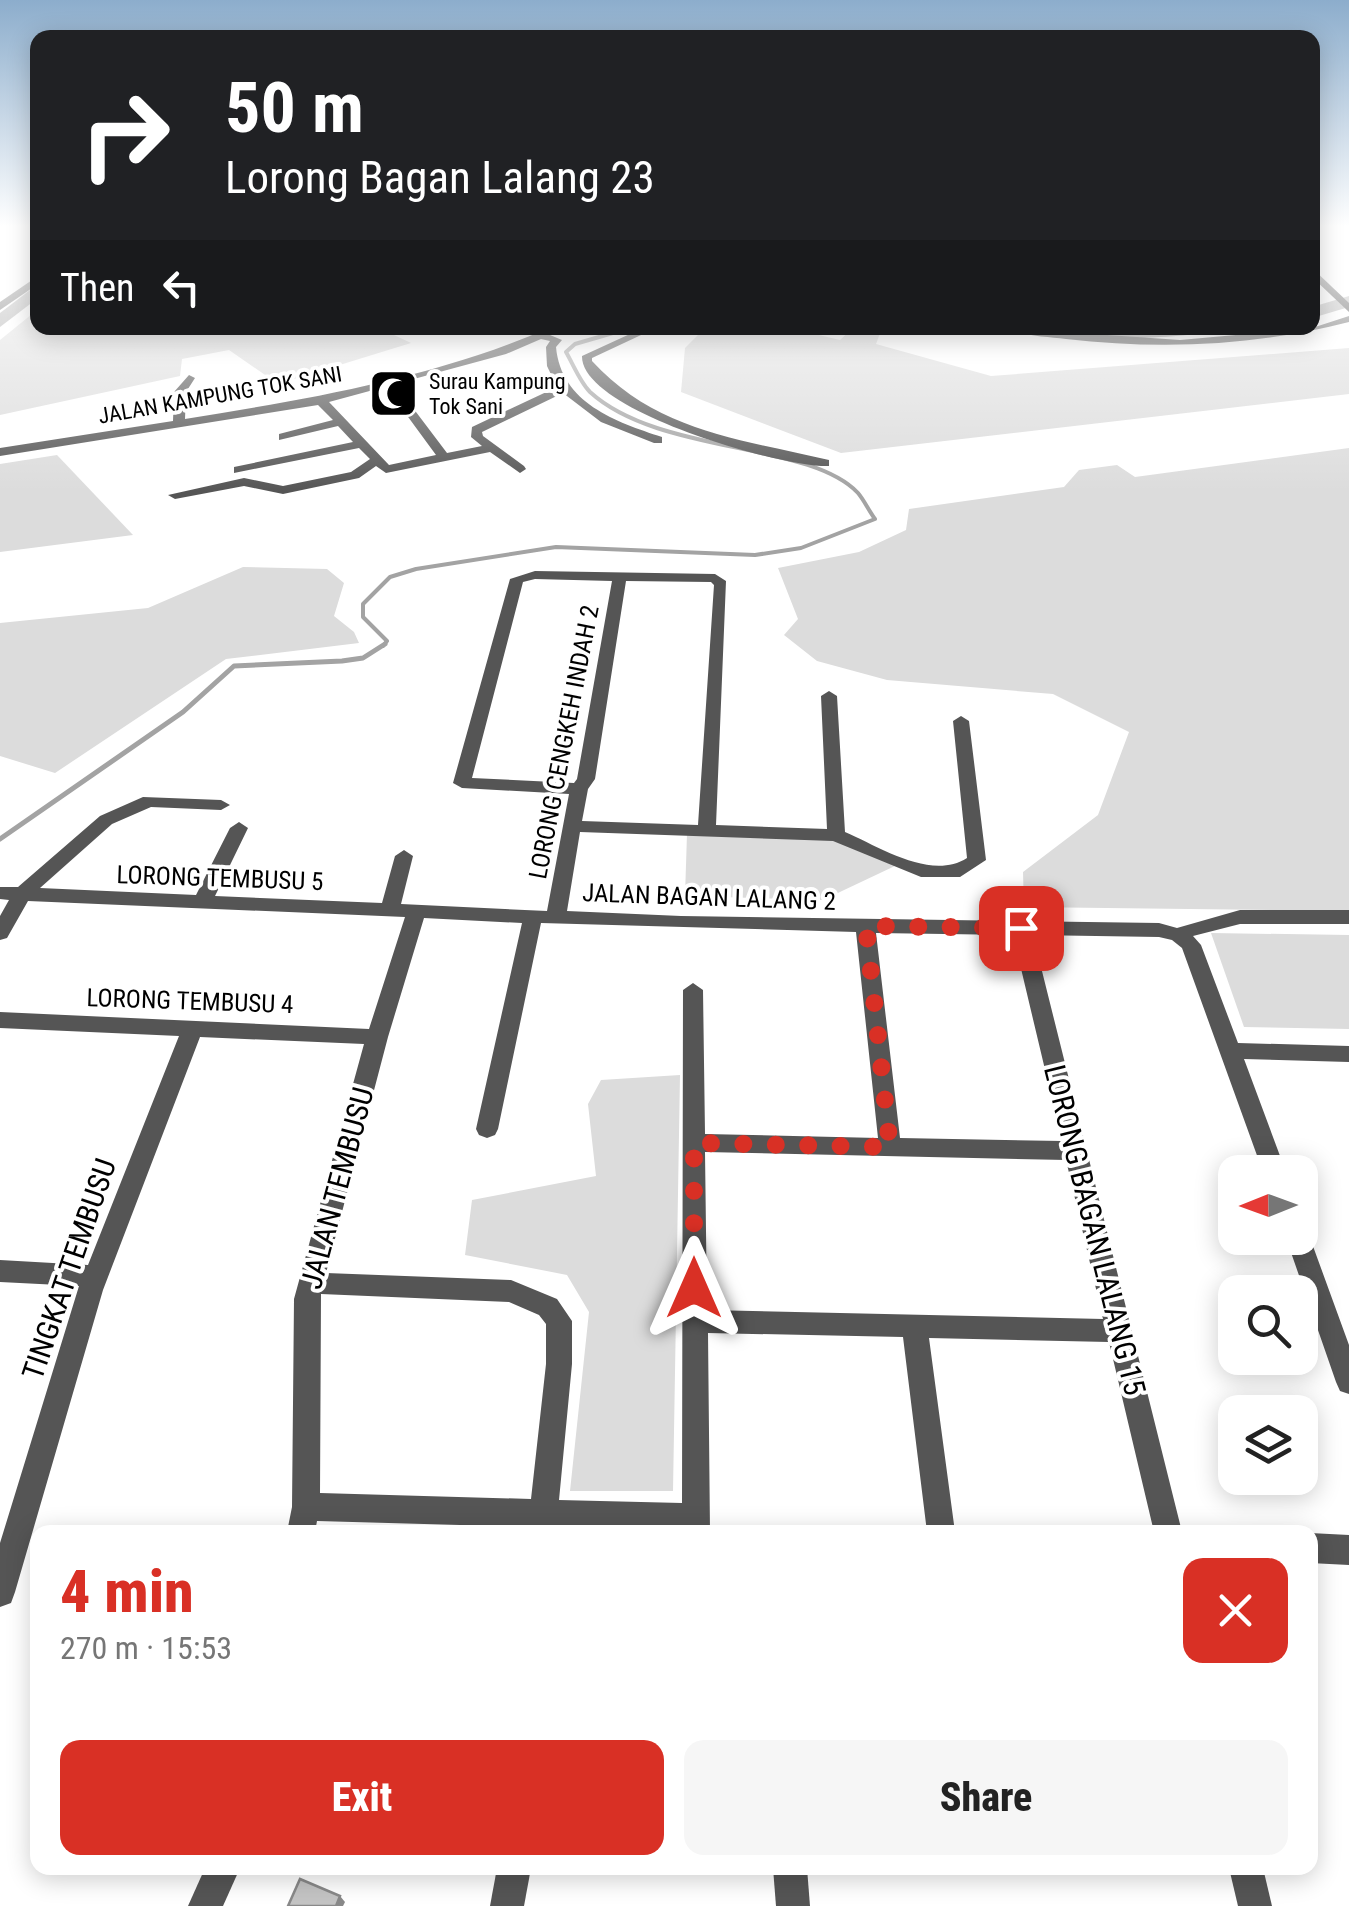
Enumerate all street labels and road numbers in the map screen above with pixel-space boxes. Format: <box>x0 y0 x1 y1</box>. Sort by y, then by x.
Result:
street label: JALAN KAMPUNG TOK SANI <box>96 361 344 429</box>
street label: LORONG CENGKEH INDAH 2 <box>523 603 605 881</box>
street label: LORONG TEMBUSU 5 <box>116 860 324 896</box>
street label: JALAN BAGAN LALANG 2 <box>582 878 836 916</box>
street label: LORONG TEMBUSU 4 <box>86 983 294 1019</box>
street label: LORONG BAGAN LALANG 15 <box>1037 1061 1153 1399</box>
street label: JALAN TEMBUSU <box>293 1083 381 1293</box>
street label: TINGKAT TEMBUSU <box>15 1154 123 1384</box>

